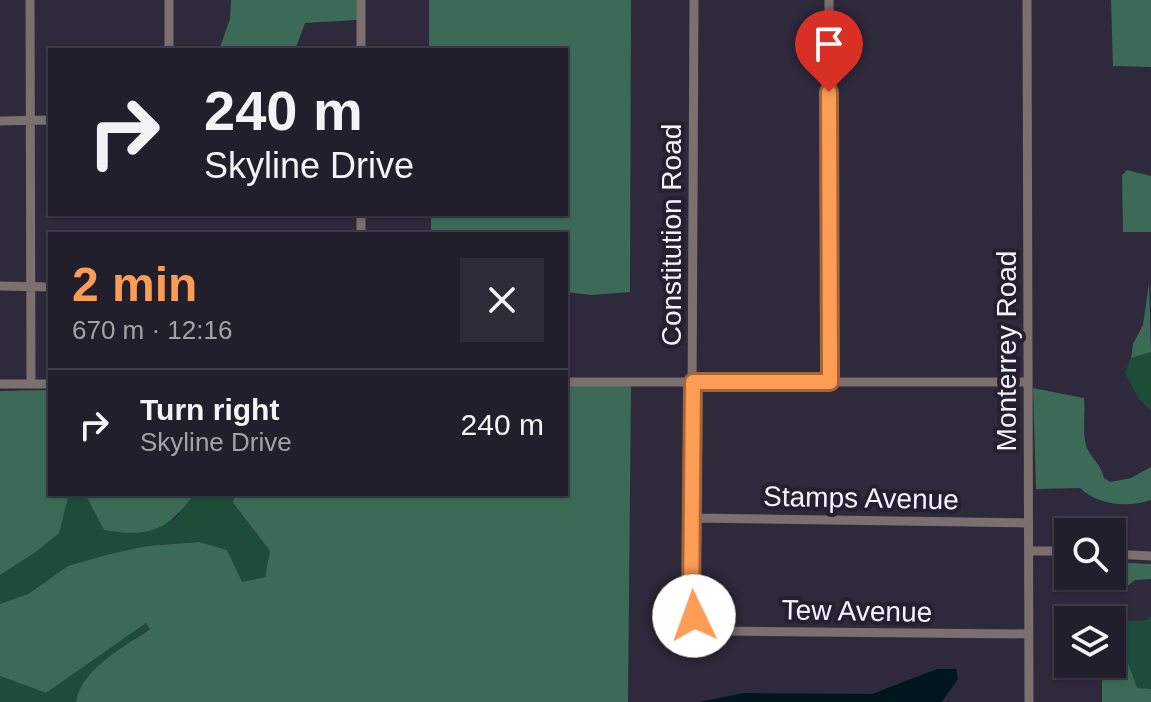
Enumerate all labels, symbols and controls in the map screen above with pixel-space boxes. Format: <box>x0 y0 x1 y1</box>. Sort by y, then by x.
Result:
pin <box>795 10 863 92</box>
icon: arrive <box>807 22 851 66</box>
text: 240 m <box>204 79 363 142</box>
icon: right <box>72 80 176 184</box>
street label: Constitution Road <box>656 124 687 346</box>
text: Skyline Drive <box>204 145 414 186</box>
street label: Monterrey Road <box>991 251 1022 451</box>
text: 2 min <box>72 258 197 311</box>
button: close <box>460 258 544 342</box>
text: 670 m · 12:16 <box>72 315 232 345</box>
text: Turn right <box>140 393 279 426</box>
icon: right <box>72 403 116 447</box>
text: 240 m <box>461 408 544 441</box>
text: Skyline Drive <box>140 427 292 457</box>
street label: Stamps Avenue <box>763 481 959 515</box>
map controls <box>1054 518 1126 678</box>
button: search <box>1054 518 1126 590</box>
position arrow <box>652 574 736 658</box>
street label: Tew Avenue <box>781 594 933 628</box>
button: layers <box>1054 606 1126 678</box>

